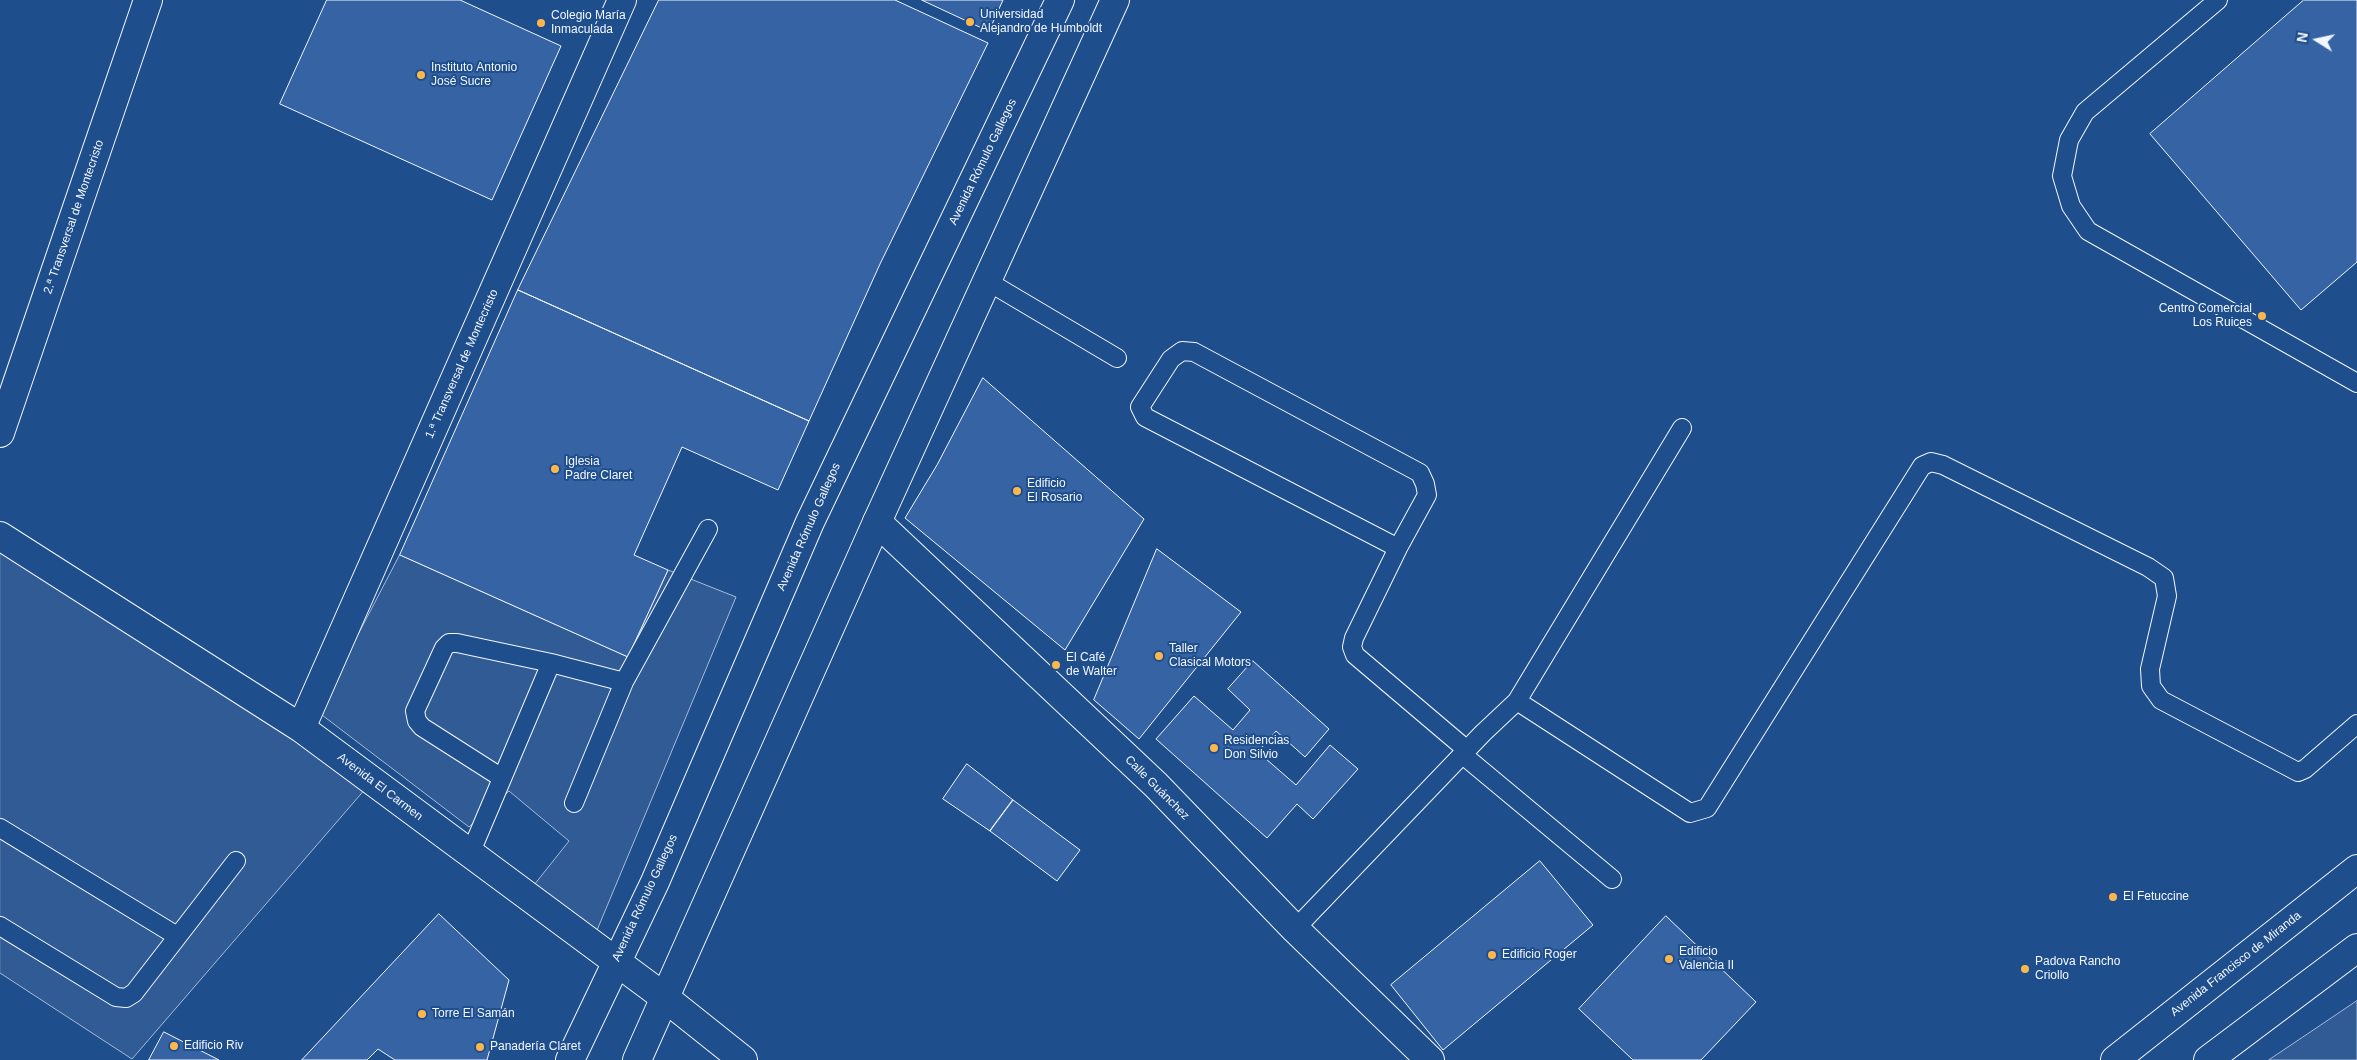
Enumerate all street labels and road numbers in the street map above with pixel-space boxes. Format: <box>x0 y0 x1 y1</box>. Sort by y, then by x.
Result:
street label: Avenida Rómulo Gallegos <box>946 97 1020 227</box>
street label: 2.ª Transversal de Montecristo <box>41 138 107 296</box>
street label: 1.ª Transversal de Montecristo <box>422 287 502 441</box>
street label: Avenida Rómulo Gallegos <box>774 461 844 593</box>
street label: Avenida El Carmen <box>334 750 426 824</box>
street label: Calle Guánchez <box>1122 753 1192 823</box>
street label: Avenida Rómulo Gallegos <box>609 832 681 964</box>
street label: Avenida Francisco de Miranda <box>2168 908 2304 1020</box>

